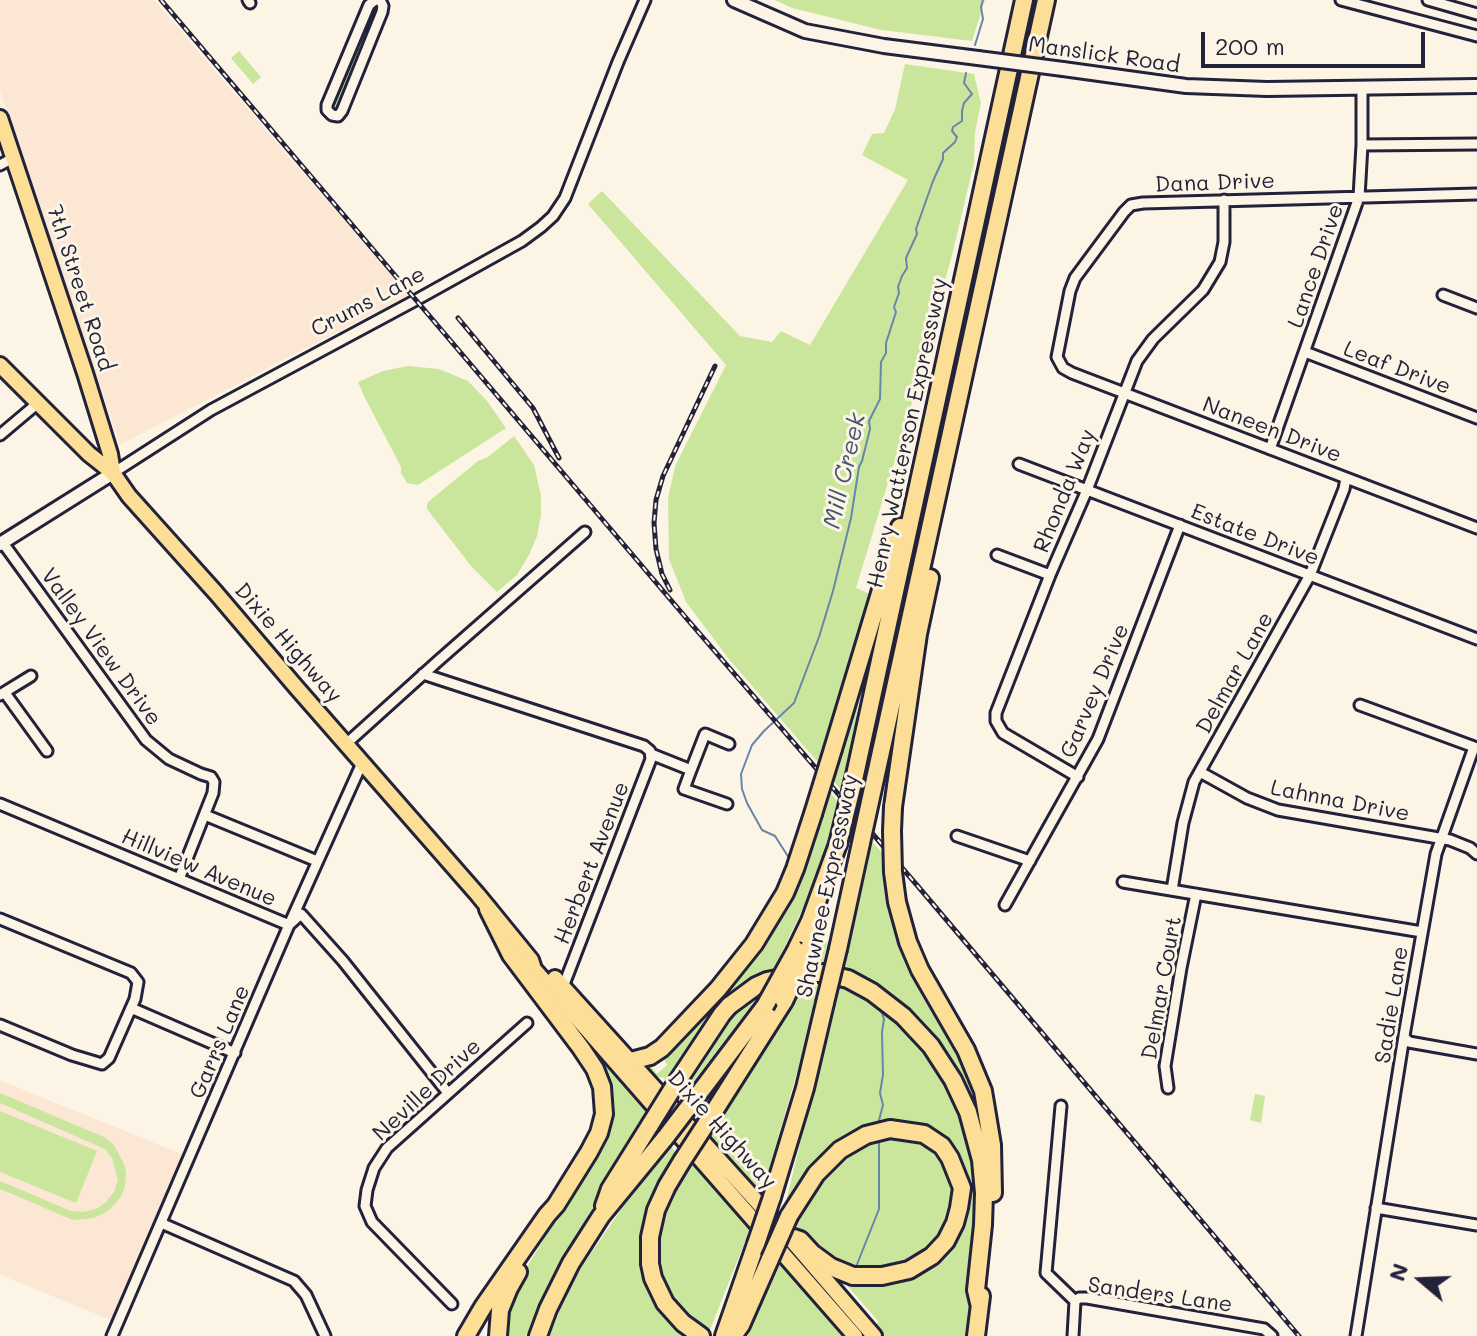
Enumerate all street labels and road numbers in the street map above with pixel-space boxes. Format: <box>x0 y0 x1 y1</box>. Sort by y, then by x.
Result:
street label: Manslick Road <box>1026 31 1182 79</box>
street label: Dana Drive <box>1155 168 1275 198</box>
street label: Lance Drive <box>1282 201 1350 331</box>
street label: 7th Street Road <box>41 202 119 374</box>
street label: Crums Lane <box>307 261 429 343</box>
street label: Henry Watterson Expressway <box>862 275 954 591</box>
street label: Leaf Drive <box>1340 335 1454 401</box>
street label: Naneen Drive <box>1199 391 1345 469</box>
street label: Rhonda Way <box>1028 425 1102 557</box>
street label: Estate Drive <box>1187 498 1323 572</box>
street label: Valley View Drive <box>35 563 167 731</box>
street label: Dixie Highway <box>229 578 347 708</box>
street label: Delmar Lane <box>1191 608 1279 738</box>
street label: Garvey Drive <box>1055 620 1135 762</box>
street label: Shawnee Expressway <box>791 772 865 1000</box>
street label: Lahnna Drive <box>1268 775 1412 827</box>
street label: Herbert Avenue <box>549 778 635 948</box>
street label: Hillview Avenue <box>118 823 280 913</box>
street label: Delmar Court <box>1136 914 1188 1062</box>
street label: Sadie Lane <box>1370 944 1414 1066</box>
street label: Garrs Lane <box>184 981 256 1103</box>
street label: Neville Drive <box>368 1033 486 1147</box>
street label: Dixie Highway <box>662 1065 782 1195</box>
street label: Sanders Lane <box>1086 1272 1234 1318</box>

